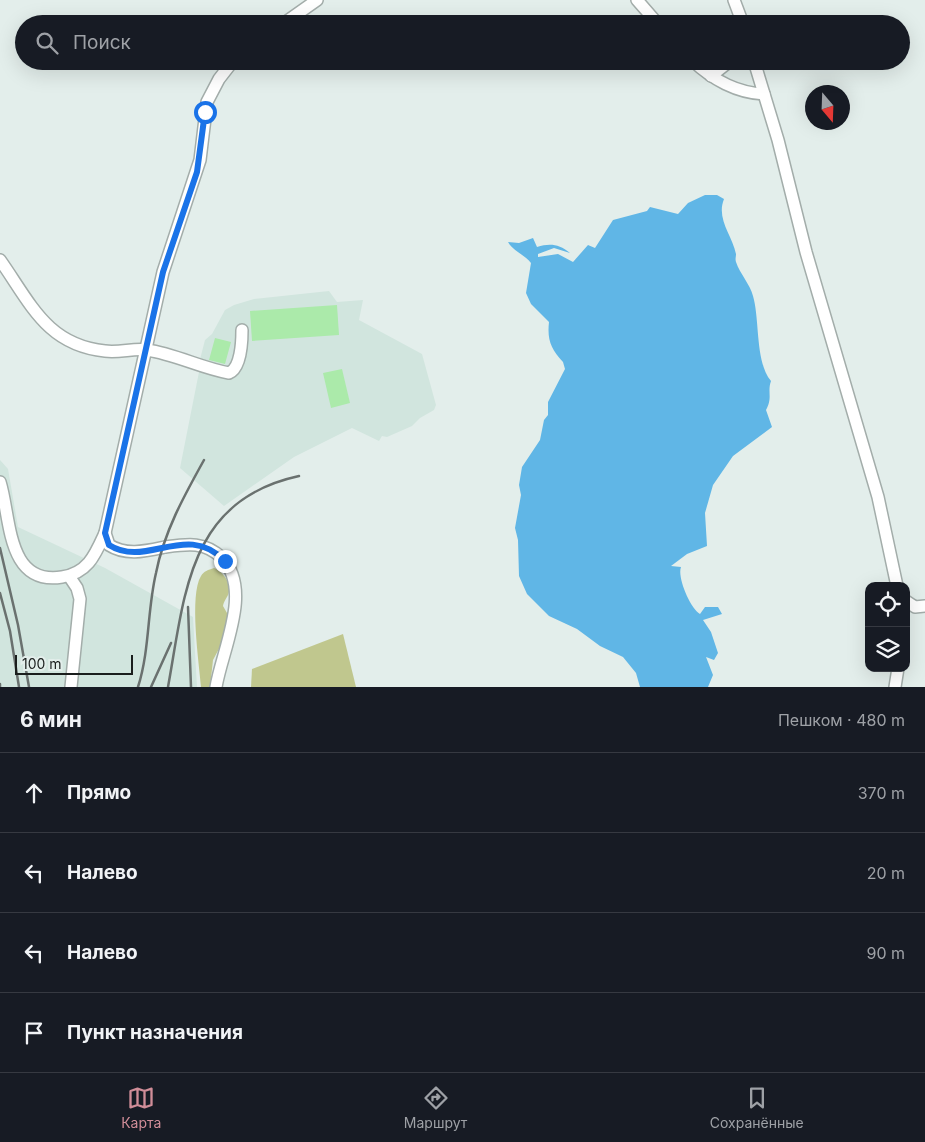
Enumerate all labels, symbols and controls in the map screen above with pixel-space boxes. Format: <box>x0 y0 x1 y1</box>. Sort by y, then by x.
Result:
search box <box>15 15 910 70</box>
icon: search <box>33 29 61 57</box>
text: Поиск <box>73 31 131 54</box>
north arrow <box>805 85 850 130</box>
route start <box>194 101 217 124</box>
route end <box>214 550 237 573</box>
map controls <box>865 582 910 672</box>
button: locate <box>865 582 910 627</box>
button: layers <box>865 627 910 672</box>
scale bar <box>15 652 132 675</box>
text: 100 m <box>22 655 62 672</box>
text: 6 мин <box>20 707 82 732</box>
text: Пешком · 480 m <box>778 710 905 730</box>
icon: ahead <box>20 779 48 807</box>
text: Прямо <box>67 781 131 804</box>
text: 370 m <box>858 783 905 803</box>
icon: left <box>20 859 48 887</box>
text: Налево <box>67 861 138 884</box>
text: 20 m <box>867 863 905 883</box>
icon: left <box>20 939 48 967</box>
text: Налево <box>67 941 138 964</box>
text: 90 m <box>866 943 905 963</box>
icon: arrive <box>20 1019 48 1047</box>
text: Пункт назначения <box>67 1021 243 1044</box>
tab: Карта <box>121 1084 161 1131</box>
tab: Маршрут <box>404 1084 467 1131</box>
tab: Сохранённые <box>710 1084 804 1131</box>

